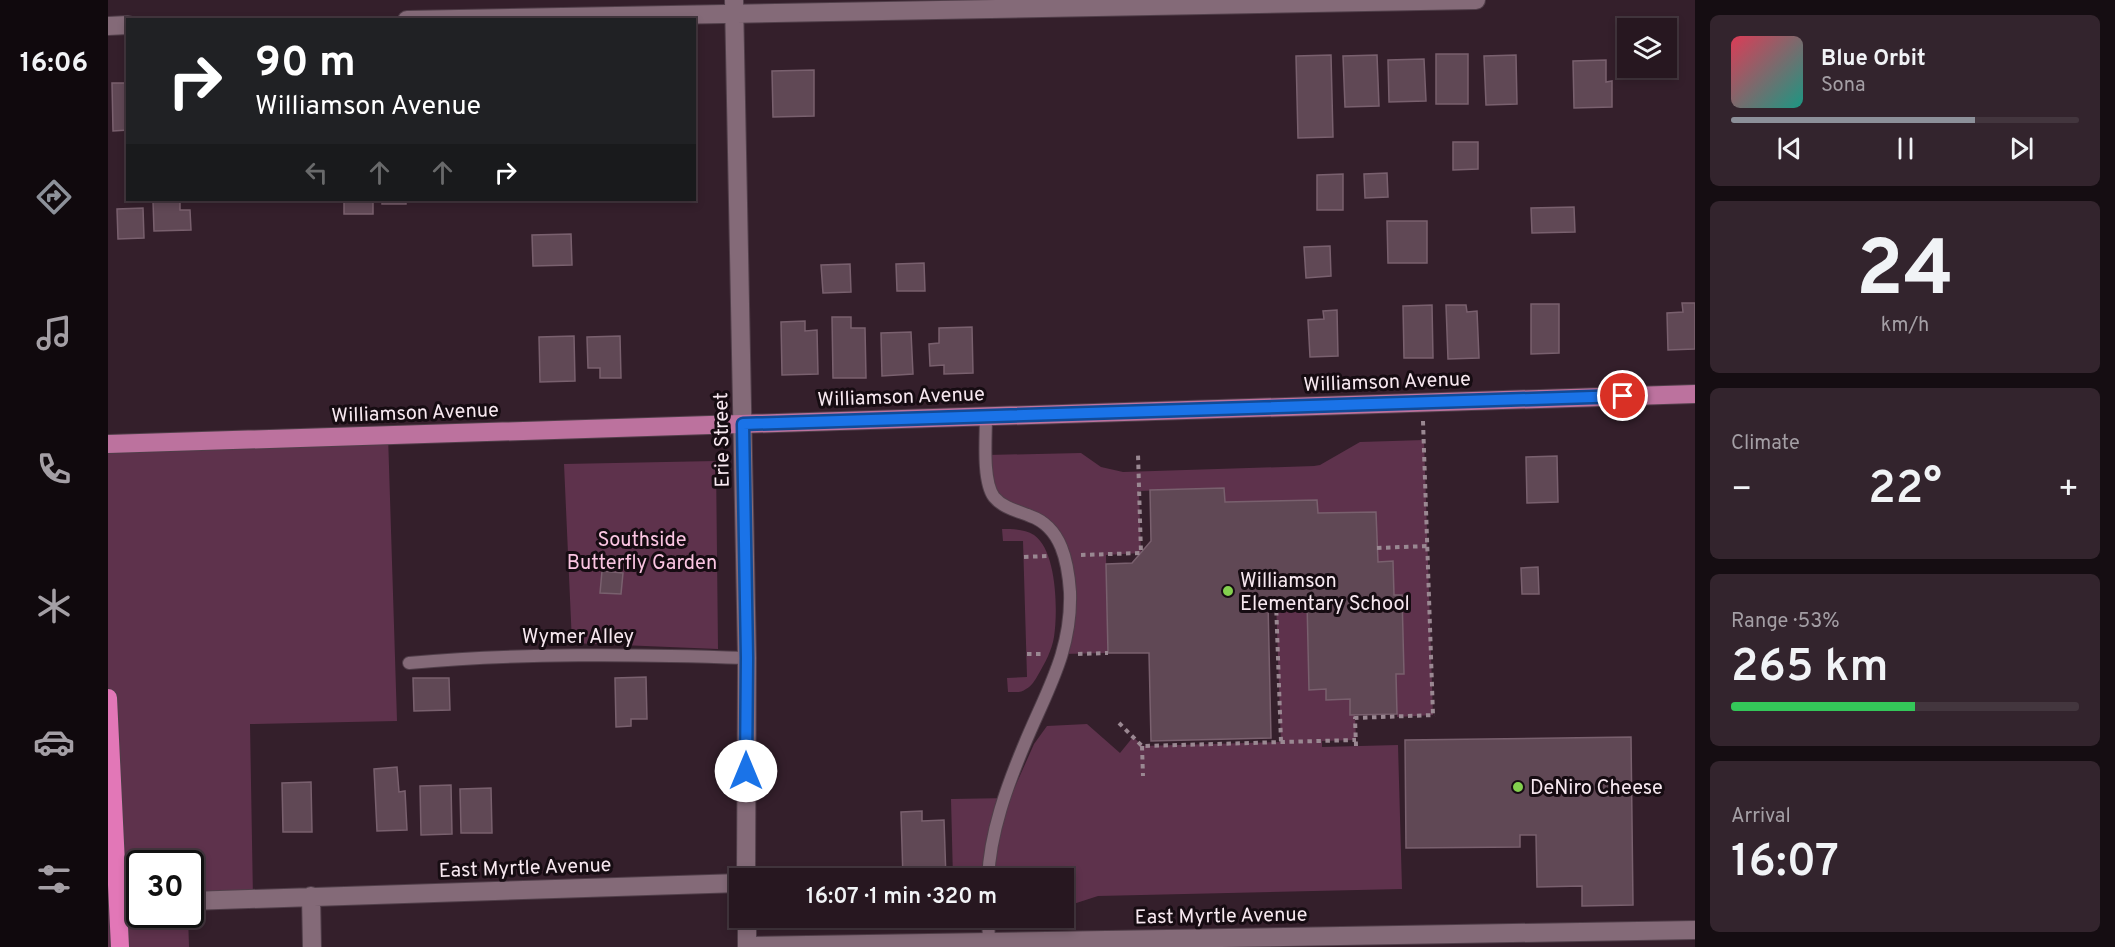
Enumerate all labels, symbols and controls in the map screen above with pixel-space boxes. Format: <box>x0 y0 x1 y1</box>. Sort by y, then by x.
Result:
map controls <box>1617 18 1677 78</box>
button: layers <box>1617 18 1677 78</box>
text: 90 m <box>255 38 356 91</box>
icon: right <box>156 42 234 120</box>
text: Blue Orbit <box>1821 46 1926 73</box>
text: 16:06 <box>20 47 88 81</box>
text: Sona <box>1821 73 1866 99</box>
text: Williamson Avenue <box>255 90 481 124</box>
icon: previous <box>1773 132 1806 165</box>
icon: pause <box>1889 132 1922 165</box>
icon: next <box>2005 132 2038 165</box>
icon: left <box>300 156 333 189</box>
icon: ahead <box>363 156 396 189</box>
icon: ahead <box>426 156 459 189</box>
icon: right <box>489 156 522 189</box>
icon: directions <box>33 176 75 218</box>
text: 24 <box>1856 224 1954 323</box>
icon: music <box>33 312 75 354</box>
text: km/h <box>1881 313 1929 339</box>
street label: Williamson Avenue <box>1303 367 1471 399</box>
pin <box>1597 370 1648 421</box>
icon: arrive <box>1606 379 1639 412</box>
street label: Williamson Avenue <box>817 382 985 414</box>
street label: Erie Street <box>709 392 737 488</box>
street label: Williamson Avenue <box>331 398 499 430</box>
text: Climate <box>1731 431 1800 457</box>
icon: phone <box>33 448 75 490</box>
text: 22° <box>1868 462 1942 519</box>
text: − <box>1731 470 1752 512</box>
text: + <box>2058 470 2079 512</box>
park label: Southside Butterfly Garden <box>567 528 717 577</box>
place label: Williamson Elementary School <box>1240 569 1410 618</box>
marker: Williamson Elementary School <box>1221 584 1235 598</box>
icon: climate <box>33 585 75 627</box>
text: Range · 53% <box>1731 609 1840 635</box>
street label: Wymer Alley <box>522 625 634 651</box>
text: 265 km <box>1731 640 1888 697</box>
icon: car <box>33 721 75 763</box>
position arrow <box>714 739 778 803</box>
place label: DeNiro Cheese <box>1530 776 1663 802</box>
marker: DeNiro Cheese <box>1511 780 1525 794</box>
text: Arrival <box>1731 804 1791 830</box>
text: 16:07 <box>1731 835 1839 892</box>
speed limit sign: 30 <box>126 850 204 928</box>
street label: East Myrtle Avenue <box>438 853 612 885</box>
icon: filters <box>33 858 75 900</box>
text: 16:07 · 1 min · 320 m <box>806 884 997 911</box>
street label: East Myrtle Avenue <box>1134 902 1308 932</box>

